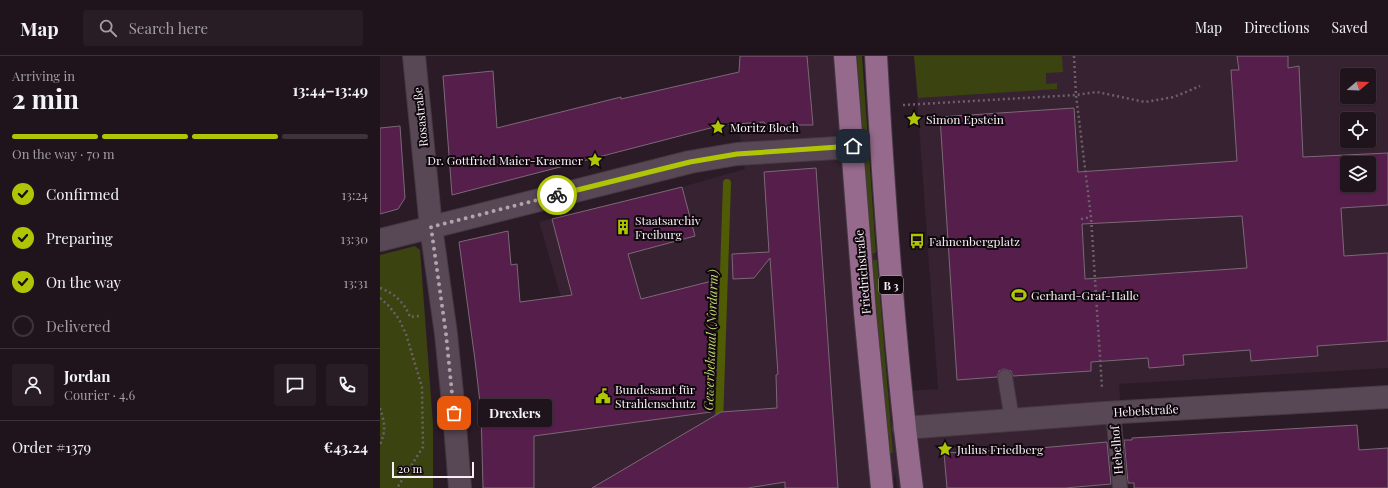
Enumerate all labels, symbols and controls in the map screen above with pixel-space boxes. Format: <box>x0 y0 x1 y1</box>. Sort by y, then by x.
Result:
search box <box>83 10 363 46</box>
text: Map <box>20 15 59 41</box>
icon: search <box>97 17 119 39</box>
text: Search here <box>129 18 208 38</box>
text: Map <box>1195 18 1222 37</box>
text: Directions <box>1244 18 1310 37</box>
text: Saved <box>1332 18 1368 37</box>
text: Arriving in <box>12 67 75 84</box>
north arrow <box>1340 68 1376 104</box>
map controls <box>1340 68 1376 192</box>
text: 13:44–13:49 <box>292 80 368 100</box>
text: 2 min <box>12 81 79 116</box>
street label: Rosastraße <box>409 86 431 148</box>
place icon: Simon Epstein <box>905 110 923 128</box>
place label: Simon Epstein <box>926 111 1004 127</box>
button: locate <box>1340 112 1376 148</box>
place icon: Moritz Bloch <box>709 118 727 136</box>
place label: Moritz Bloch <box>730 119 799 135</box>
pin <box>836 129 870 163</box>
icon: home <box>842 135 864 157</box>
text: On the way · 70 m <box>12 145 115 162</box>
place icon: Dr. Gottfried Maier-Kraemer <box>586 151 604 169</box>
place label: Dr. Gottfried Maier-Kraemer <box>427 152 584 168</box>
button: layers <box>1340 156 1376 192</box>
courier <box>537 175 577 215</box>
icon: check <box>12 183 34 205</box>
text: Confirmed <box>46 184 119 204</box>
icon: bike <box>546 184 568 206</box>
text: 13:24 <box>341 186 368 203</box>
place label: Staatsarchiv Freiburg <box>635 212 701 242</box>
building icon: Staatsarchiv Freiburg <box>614 218 632 236</box>
icon: check <box>12 227 34 249</box>
text: Preparing <box>46 228 113 248</box>
street label: Friedrichstraße <box>850 229 874 315</box>
text: 13:30 <box>340 230 368 247</box>
bus stop icon: Fahnenbergplatz <box>908 232 926 250</box>
place label: Fahnenbergplatz <box>929 233 1020 249</box>
water label: Gewerbekanal (Nordarm) <box>699 269 721 411</box>
icon: check <box>12 271 34 293</box>
text: On the way <box>46 272 121 292</box>
text: 13:31 <box>343 274 368 291</box>
road number: B 3 <box>879 276 903 294</box>
sports icon: Gerhard-Graf-Halle <box>1010 286 1028 304</box>
place label: Gerhard-Graf-Halle <box>1031 287 1139 303</box>
text: Delivered <box>46 316 111 336</box>
button: person <box>12 364 54 406</box>
button: chat <box>274 364 316 406</box>
button: phone <box>326 364 368 406</box>
text: Jordan <box>64 366 110 386</box>
place label: Bundesamt für Strahlenschutz <box>615 381 696 411</box>
text: Courier · 4.6 <box>64 386 135 403</box>
public building icon: Bundesamt für Strahlenschutz <box>594 387 612 405</box>
pin <box>437 396 471 430</box>
callout: Drexlers <box>478 399 552 427</box>
street label: Hebelstraße <box>1113 400 1179 420</box>
icon: bag <box>443 402 465 424</box>
text: Drexlers <box>489 404 541 421</box>
street label: Hebelhof <box>1106 424 1126 475</box>
text: Order #1379 <box>12 437 91 457</box>
text: €43.24 <box>324 437 368 457</box>
place icon: Julius Friedberg <box>936 440 954 458</box>
place label: Julius Friedberg <box>956 441 1044 457</box>
scale bar <box>392 460 474 479</box>
text: 20 m <box>398 461 422 476</box>

